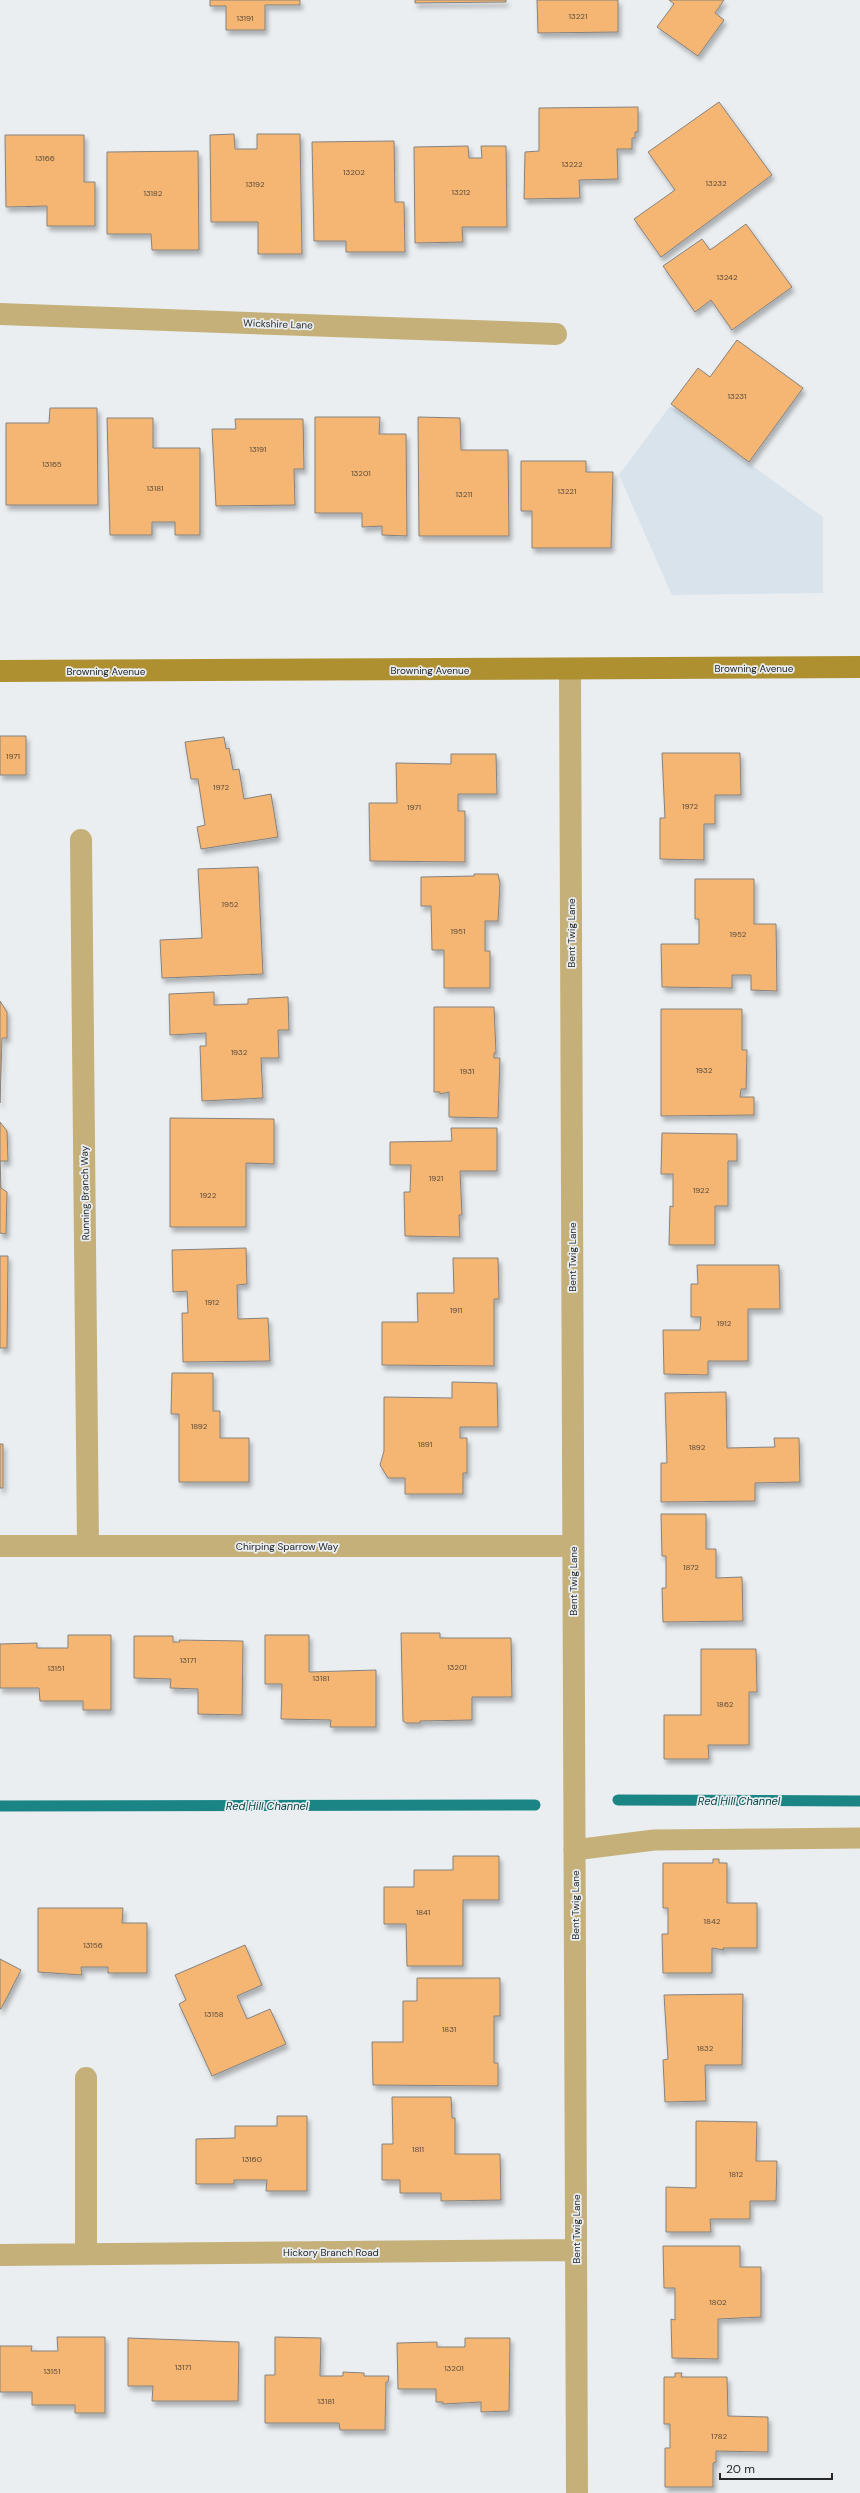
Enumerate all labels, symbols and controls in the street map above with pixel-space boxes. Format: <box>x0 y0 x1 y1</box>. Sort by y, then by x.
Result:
house number: 13221 <box>569 11 587 21</box>
house number: 13191 <box>237 13 253 23</box>
house number: 13166 <box>35 153 55 163</box>
house number: 13222 <box>561 159 583 169</box>
house number: 13202 <box>343 167 365 177</box>
house number: 13232 <box>705 178 727 188</box>
house number: 13192 <box>245 179 265 189</box>
house number: 13212 <box>452 187 471 197</box>
house number: 13182 <box>144 188 163 198</box>
house number: 13242 <box>716 272 738 282</box>
street label: Wickshire Lane <box>243 316 313 332</box>
house number: 13231 <box>728 391 746 401</box>
house number: 13191 <box>250 444 266 454</box>
house number: 13165 <box>42 459 62 469</box>
house number: 13201 <box>351 468 371 478</box>
house number: 13181 <box>147 483 163 493</box>
house number: 13221 <box>558 486 576 496</box>
house number: 13211 <box>456 489 472 499</box>
street label: Browning Avenue <box>714 662 794 675</box>
street label: Browning Avenue <box>390 664 470 677</box>
street label: Browning Avenue <box>66 665 146 678</box>
house number: 1971 <box>6 751 20 761</box>
house number: 1972 <box>213 782 229 792</box>
house number: 1972 <box>682 801 698 811</box>
house number: 1971 <box>407 802 421 812</box>
street label: Bent Twig Lane <box>565 898 578 968</box>
house number: 1952 <box>222 899 239 909</box>
house number: 1951 <box>451 926 465 936</box>
house number: 1952 <box>730 929 747 939</box>
house number: 1932 <box>231 1047 248 1057</box>
house number: 1932 <box>696 1065 713 1075</box>
house number: 1931 <box>460 1066 474 1076</box>
street label: Running Branch Way <box>78 1145 92 1240</box>
house number: 1921 <box>429 1173 443 1183</box>
house number: 1922 <box>693 1185 710 1195</box>
house number: 1922 <box>200 1190 217 1200</box>
street label: Bent Twig Lane <box>566 1222 579 1292</box>
house number: 1912 <box>205 1297 220 1307</box>
house number: 1911 <box>450 1305 462 1315</box>
house number: 1912 <box>717 1318 732 1328</box>
house number: 1892 <box>191 1421 208 1431</box>
house number: 1891 <box>418 1439 432 1449</box>
house number: 1892 <box>689 1442 706 1452</box>
street label: Chirping Sparrow Way <box>236 1540 339 1553</box>
street label: Bent Twig Lane <box>567 1546 580 1616</box>
house number: 1872 <box>683 1562 699 1572</box>
house number: 13171 <box>180 1655 196 1665</box>
house number: 13201 <box>447 1662 467 1672</box>
house number: 13151 <box>48 1663 64 1673</box>
house number: 13181 <box>313 1673 329 1683</box>
house number: 1862 <box>717 1699 734 1709</box>
water label: Red Hill Channel <box>698 1794 781 1808</box>
water label: Red Hill Channel <box>226 1799 309 1813</box>
street label: Bent Twig Lane <box>569 1870 582 1940</box>
house number: 1841 <box>416 1907 430 1917</box>
house number: 1842 <box>704 1916 721 1926</box>
house number: 13156 <box>83 1940 103 1950</box>
house number: 13158 <box>204 2009 224 2019</box>
house number: 1831 <box>442 2024 456 2034</box>
house number: 1832 <box>697 2043 714 2053</box>
house number: 1811 <box>412 2144 424 2154</box>
house number: 13160 <box>242 2154 263 2164</box>
house number: 1812 <box>729 2169 744 2179</box>
street label: Bent Twig Lane <box>570 2194 583 2264</box>
street label: Hickory Branch Road <box>283 2246 379 2259</box>
house number: 1802 <box>709 2297 727 2307</box>
house number: 13171 <box>175 2362 191 2372</box>
house number: 13201 <box>444 2363 464 2373</box>
house number: 13151 <box>44 2366 60 2376</box>
house number: 13181 <box>318 2396 334 2406</box>
house number: 1782 <box>711 2431 727 2441</box>
scale bar <box>720 2455 832 2481</box>
text: 20 m <box>726 2461 755 2477</box>

